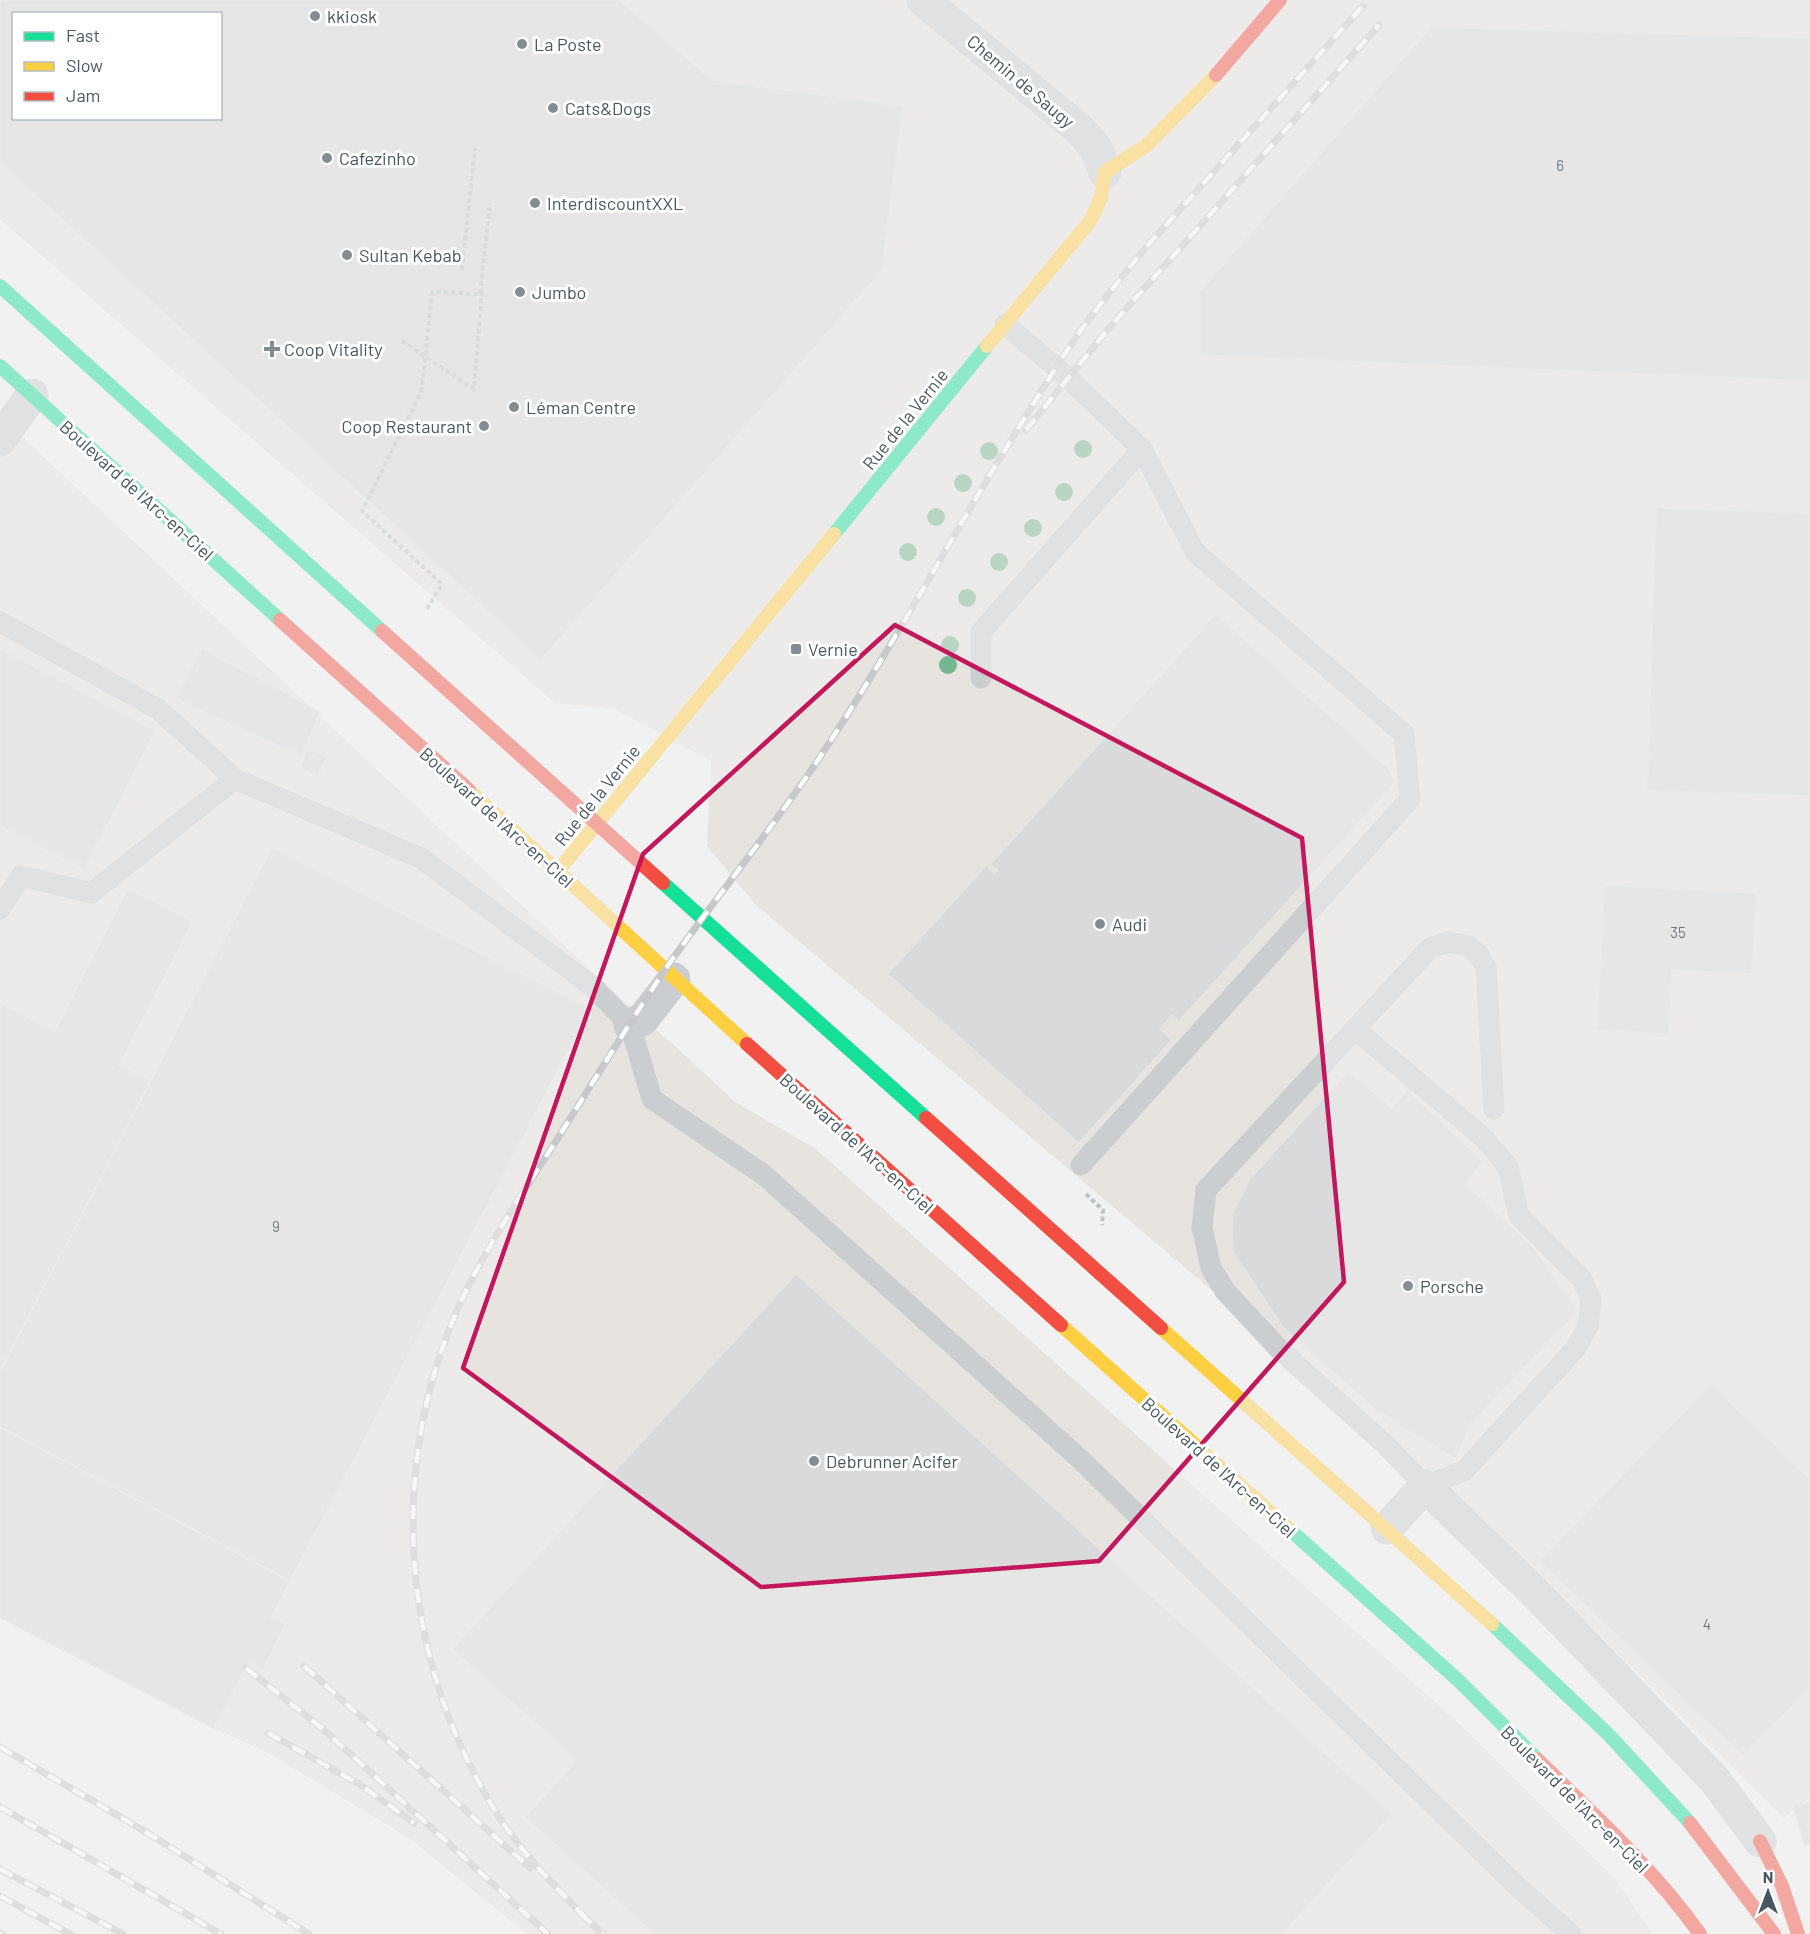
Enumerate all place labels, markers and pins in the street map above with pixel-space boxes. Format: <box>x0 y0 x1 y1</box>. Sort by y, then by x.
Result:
place label: kkiosk <box>327 5 377 27</box>
marker: kkiosk <box>308 9 322 23</box>
place label: La Poste <box>534 33 602 55</box>
marker: La Poste <box>515 37 529 51</box>
place label: Cats&Dogs <box>565 97 651 119</box>
marker: Cats&Dogs <box>546 101 560 115</box>
place label: Cafezinho <box>339 147 416 169</box>
marker: Cafezinho <box>320 151 334 165</box>
place label: InterdiscountXXL <box>547 192 683 214</box>
marker: InterdiscountXXL <box>528 196 542 210</box>
place label: Sultan Kebab <box>359 244 462 266</box>
marker: Sultan Kebab <box>340 248 354 262</box>
place label: Jumbo <box>532 281 586 303</box>
marker: Jumbo <box>513 285 527 299</box>
place label: Coop Vitality <box>284 338 383 360</box>
marker: Coop Vitality <box>265 342 279 356</box>
place label: Léman Centre <box>526 396 636 418</box>
marker: Léman Centre <box>507 400 521 414</box>
place label: Coop Restaurant <box>342 415 472 437</box>
marker: Coop Restaurant <box>477 419 491 433</box>
place label: Vernie <box>808 638 858 660</box>
marker: Vernie <box>789 642 803 656</box>
place label: Audi <box>1112 913 1147 935</box>
marker: Audi <box>1093 917 1107 931</box>
place label: Porsche <box>1420 1275 1484 1297</box>
marker: Porsche <box>1401 1279 1415 1293</box>
place label: Debrunner Acifer <box>826 1450 959 1472</box>
marker: Debrunner Acifer <box>807 1454 821 1468</box>

